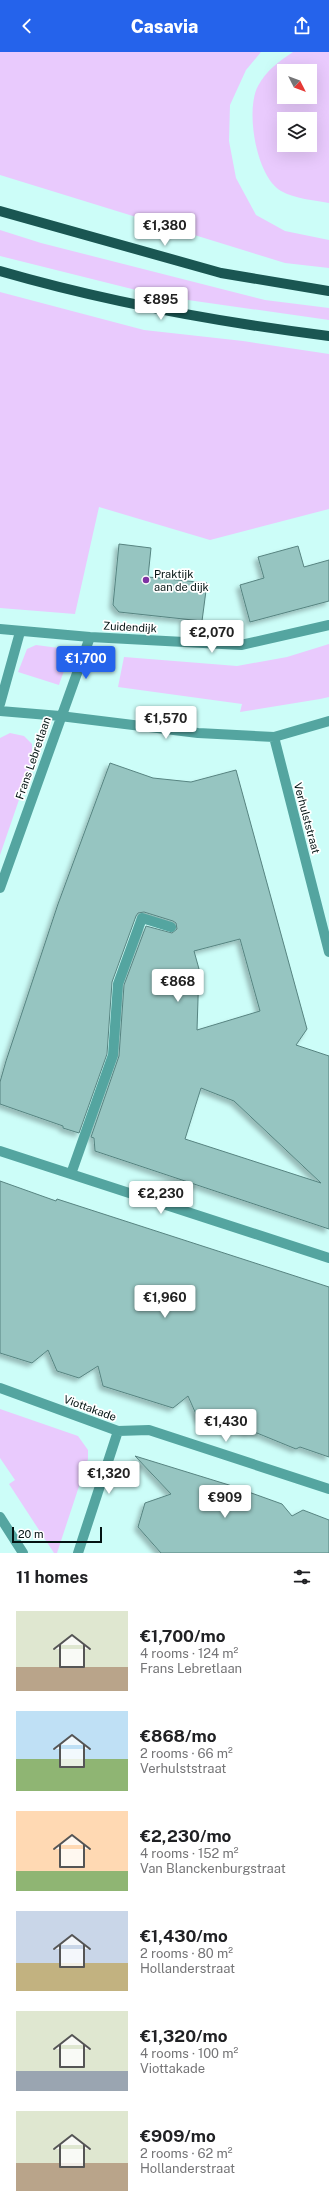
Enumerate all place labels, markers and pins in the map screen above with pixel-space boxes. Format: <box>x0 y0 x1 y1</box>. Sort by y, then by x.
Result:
pin: €1,380 <box>132 213 198 247</box>
pin: €895 <box>137 287 185 321</box>
place label: Praktijk aan de dijk <box>154 568 209 593</box>
marker: Praktijk aan de dijk <box>141 575 151 585</box>
pin: €2,070 <box>179 620 245 654</box>
pin: €1,700 <box>53 646 119 680</box>
pin: €1,570 <box>133 706 199 740</box>
pin: €868 <box>154 969 202 1003</box>
pin: €2,230 <box>128 1181 194 1215</box>
pin: €1,960 <box>132 1285 198 1319</box>
pin: €1,430 <box>193 1409 259 1443</box>
pin: €1,320 <box>76 1461 142 1495</box>
pin: €909 <box>201 1485 249 1519</box>

